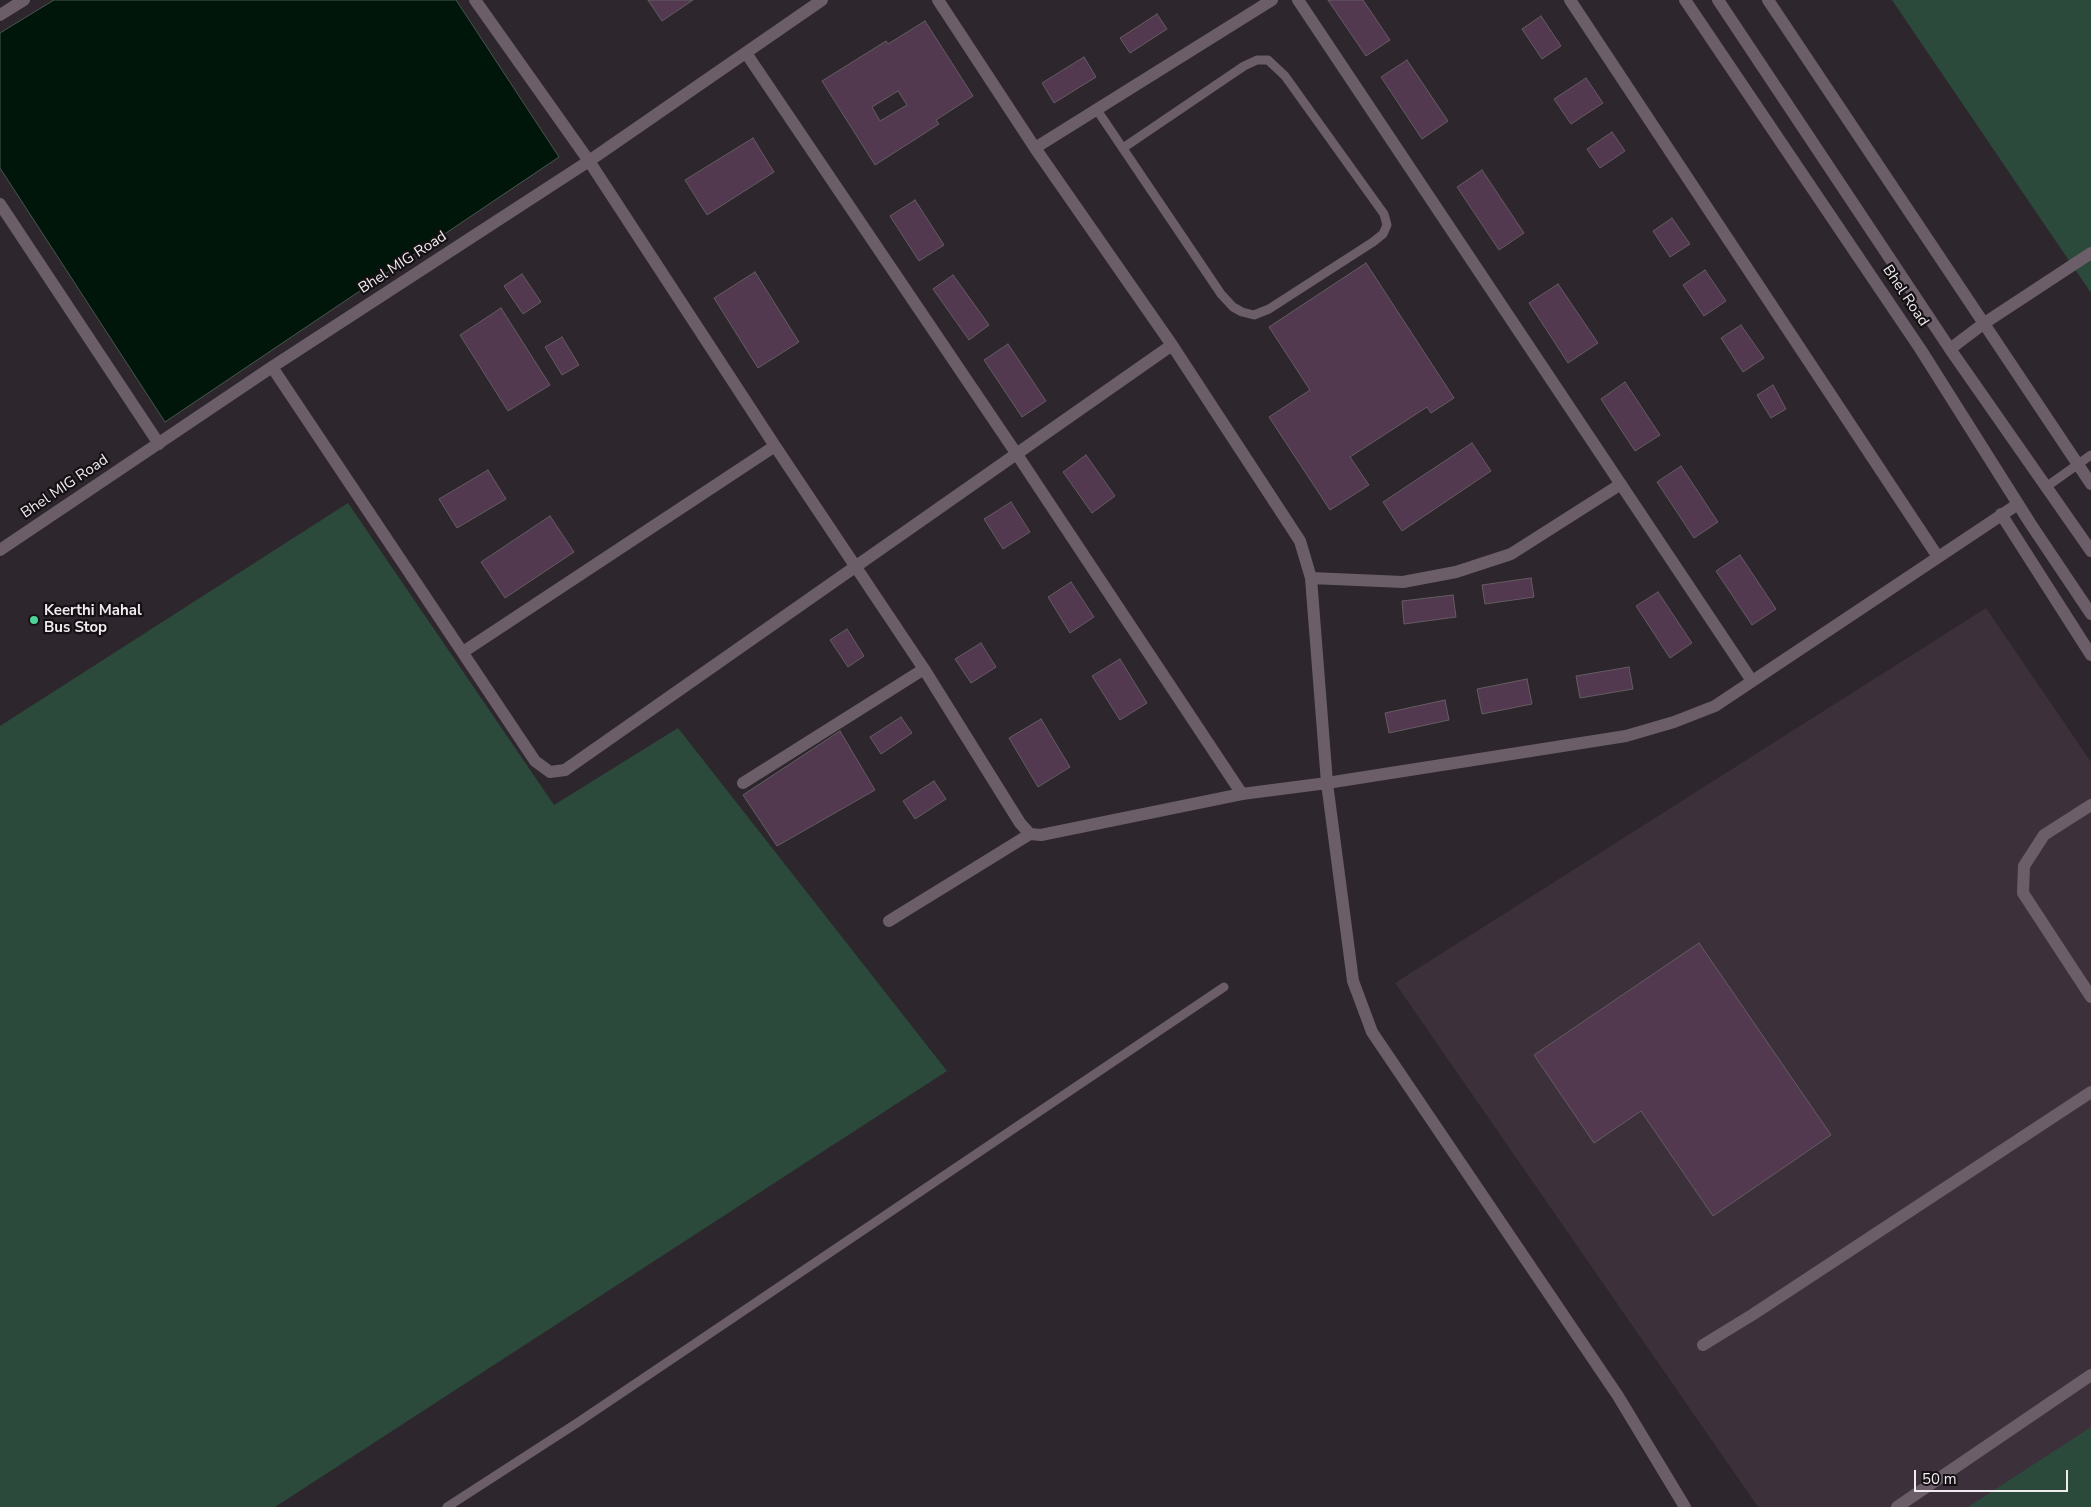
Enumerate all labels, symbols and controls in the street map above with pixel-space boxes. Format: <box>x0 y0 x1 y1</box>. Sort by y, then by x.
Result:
street label: Bhel MIG Road <box>356 228 450 298</box>
street label: Bhel Road <box>1878 262 1932 330</box>
street label: Bhel MIG Road <box>18 451 112 523</box>
place label: Keerthi Mahal Bus Stop <box>44 602 142 637</box>
marker: Keerthi Mahal Bus Stop <box>28 614 40 626</box>
scale bar <box>1916 1460 2070 1492</box>
text: 50 m <box>1922 1469 1957 1489</box>

